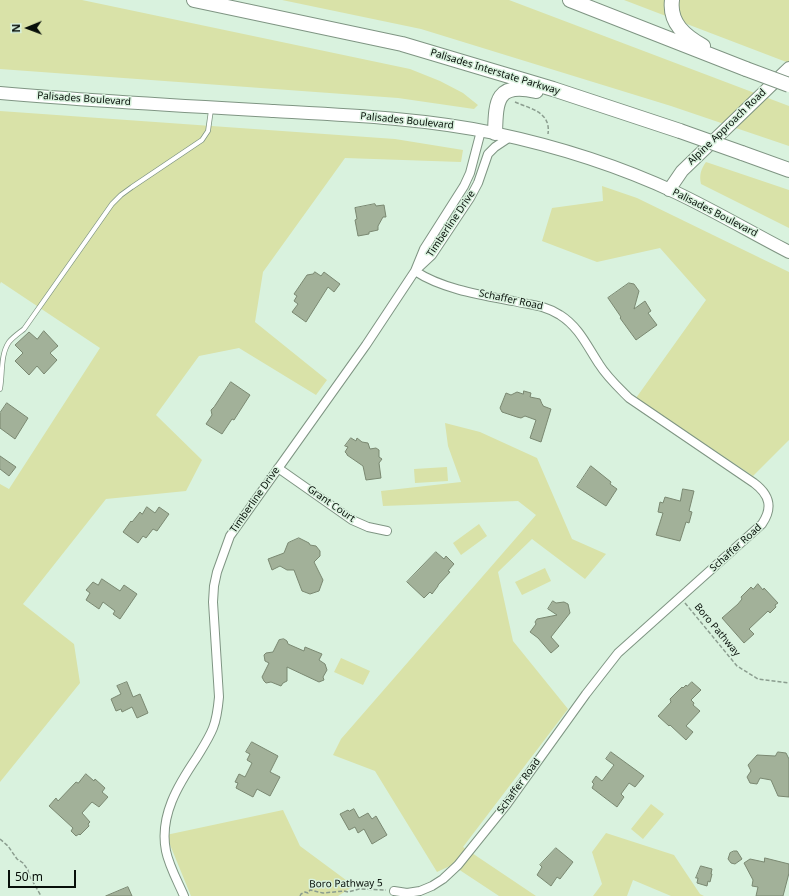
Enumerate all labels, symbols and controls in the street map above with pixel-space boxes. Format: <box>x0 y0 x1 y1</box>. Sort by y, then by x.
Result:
north arrow <box>8 8 48 48</box>
text: N <box>8 24 23 33</box>
street label: Palisades Interstate Parkway <box>429 47 561 97</box>
street label: Alpine Approach Road <box>685 87 769 167</box>
street label: Palisades Boulevard <box>37 90 131 108</box>
street label: Palisades Boulevard <box>360 110 454 132</box>
street label: Palisades Boulevard <box>670 186 760 240</box>
street label: Timberline Drive <box>424 188 478 260</box>
street label: Schaffer Road <box>478 287 544 313</box>
street label: Timberline Drive <box>228 465 282 535</box>
street label: Grant Court <box>305 483 357 525</box>
street label: Schaffer Road <box>708 522 764 574</box>
street label: Boro Pathway <box>691 601 743 659</box>
street label: Schaffer Road <box>495 756 543 816</box>
scale bar <box>10 862 78 888</box>
text: 50 m <box>15 868 43 885</box>
street label: Boro Pathway 5 <box>309 877 383 891</box>

